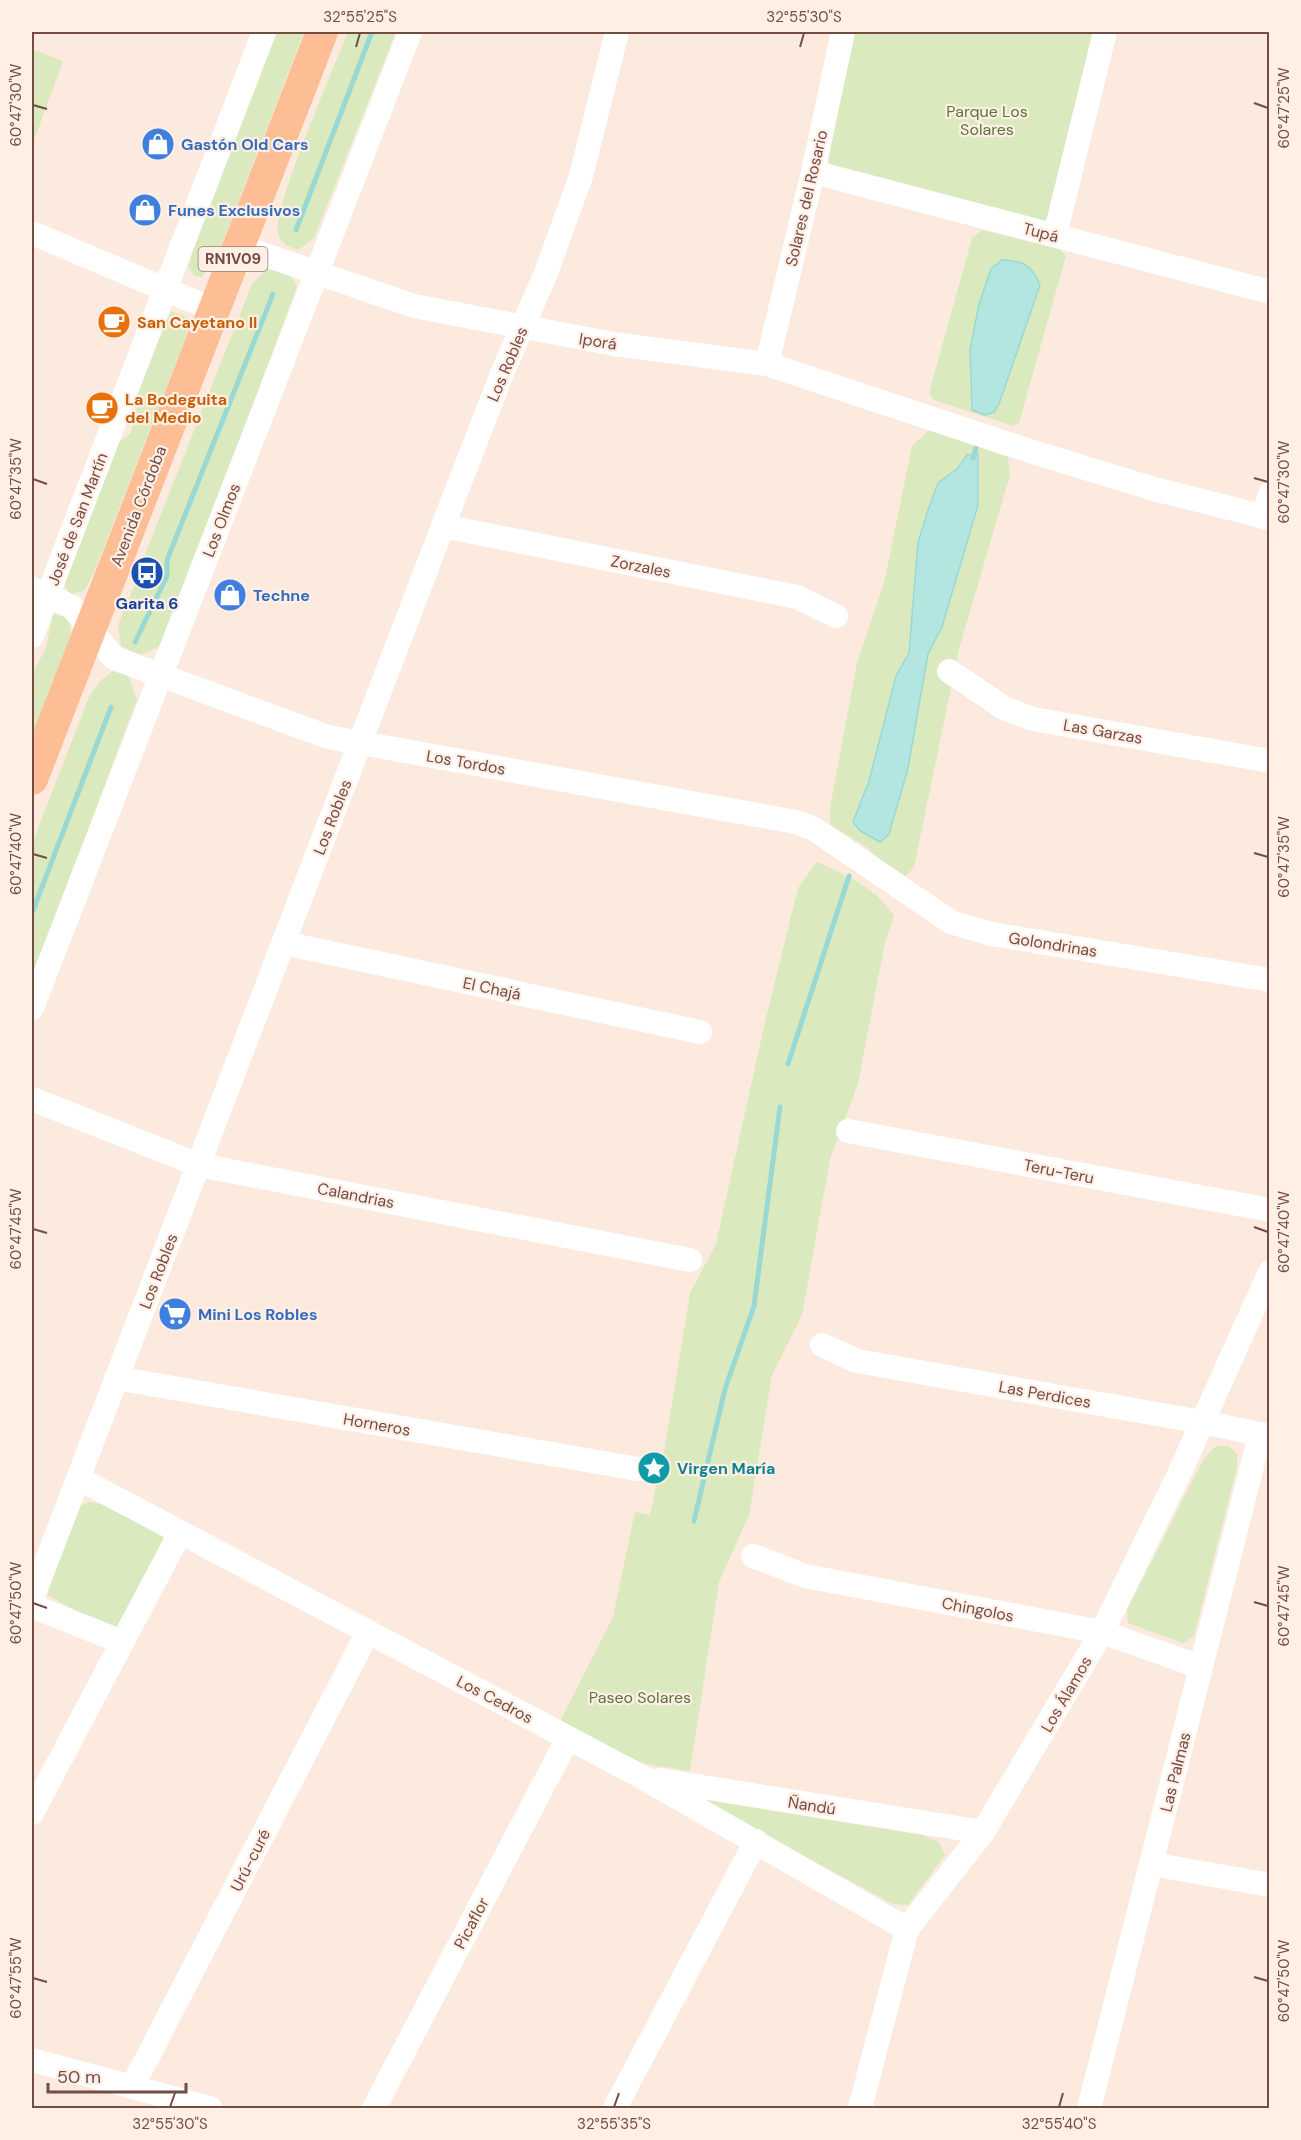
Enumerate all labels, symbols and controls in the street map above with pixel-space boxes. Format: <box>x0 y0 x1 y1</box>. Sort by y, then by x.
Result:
text: 32°55'25"S <box>323 7 397 27</box>
text: 32°55'30"S <box>766 7 842 27</box>
text: 60°47'30"W <box>6 63 26 146</box>
text: 60°47'25"W <box>1274 67 1294 149</box>
park label: Parque Los Solares <box>946 101 1028 140</box>
shop icon: Gastón Old Cars <box>140 126 176 162</box>
street label: Solares del Rosario <box>781 128 832 268</box>
place label: Gastón Old Cars <box>181 134 309 155</box>
shop icon: Funes Exclusivos <box>127 192 163 228</box>
place label: Funes Exclusivos <box>168 200 300 221</box>
street label: Tupá <box>1021 218 1061 247</box>
road number: RN1V09 <box>198 247 268 271</box>
cafe icon: San Cayetano II <box>96 304 132 340</box>
place label: San Cayetano II <box>137 312 257 333</box>
street label: Los Robles <box>482 324 533 405</box>
street label: Iporá <box>578 328 618 355</box>
place label: La Bodeguita del Medio <box>125 389 227 428</box>
cafe icon: La Bodeguita del Medio <box>84 390 120 426</box>
text: 60°47'35"W <box>6 438 26 520</box>
text: 60°47'30"W <box>1274 440 1294 523</box>
street label: Avenida Córdoba <box>106 443 171 570</box>
street label: José de San Martín <box>42 450 112 589</box>
street label: Los Olmos <box>198 480 245 560</box>
street label: Zorzales <box>609 550 673 583</box>
bus stop icon: Garita 6 <box>129 555 165 591</box>
shop icon: Techne <box>212 577 248 613</box>
place label: Techne <box>253 585 310 606</box>
place label: Garita 6 <box>116 593 178 614</box>
street label: Las Garzas <box>1062 714 1144 749</box>
street label: Los Tordos <box>425 745 507 780</box>
street label: Los Robles <box>308 776 356 858</box>
text: 60°47'40"W <box>6 812 26 895</box>
text: 60°47'35"W <box>1274 816 1294 898</box>
street label: Golondrinas <box>1007 927 1099 962</box>
street label: El Chajá <box>461 972 523 1005</box>
street label: Teru-Teru <box>1022 1154 1096 1189</box>
street label: Calandrias <box>316 1178 396 1213</box>
text: 60°47'45"W <box>6 1188 26 1269</box>
text: 60°47'40"W <box>1274 1190 1294 1273</box>
street label: Los Robles <box>134 1230 182 1312</box>
supermarket icon: Mini Los Robles <box>157 1296 193 1332</box>
place label: Mini Los Robles <box>198 1304 317 1325</box>
street label: Las Perdices <box>997 1376 1093 1413</box>
street label: Horneros <box>342 1408 412 1441</box>
place icon: Virgen María <box>636 1450 672 1486</box>
place label: Virgen María <box>677 1458 775 1479</box>
text: 60°47'50"W <box>6 1561 26 1644</box>
text: 60°47'45"W <box>1274 1565 1294 1646</box>
street label: Chingolos <box>940 1592 1016 1627</box>
street label: Los Álamos <box>1036 1652 1097 1736</box>
street label: Los Cedros <box>453 1671 537 1728</box>
park label: Paseo Solares <box>589 1687 691 1708</box>
street label: Las Palmas <box>1155 1730 1196 1814</box>
street label: Ñandú <box>786 1791 837 1820</box>
street label: Urú-curé <box>226 1826 275 1895</box>
street label: Picaflor <box>449 1894 494 1953</box>
text: 60°47'55"W <box>6 1937 26 2019</box>
text: 60°47'50"W <box>1274 1939 1294 2022</box>
scale bar <box>48 2056 186 2094</box>
text: 50 m <box>57 2065 101 2089</box>
text: 32°55'30"S <box>132 2114 208 2134</box>
text: 32°55'35"S <box>577 2114 651 2134</box>
text: 32°55'40"S <box>1022 2114 1097 2134</box>

